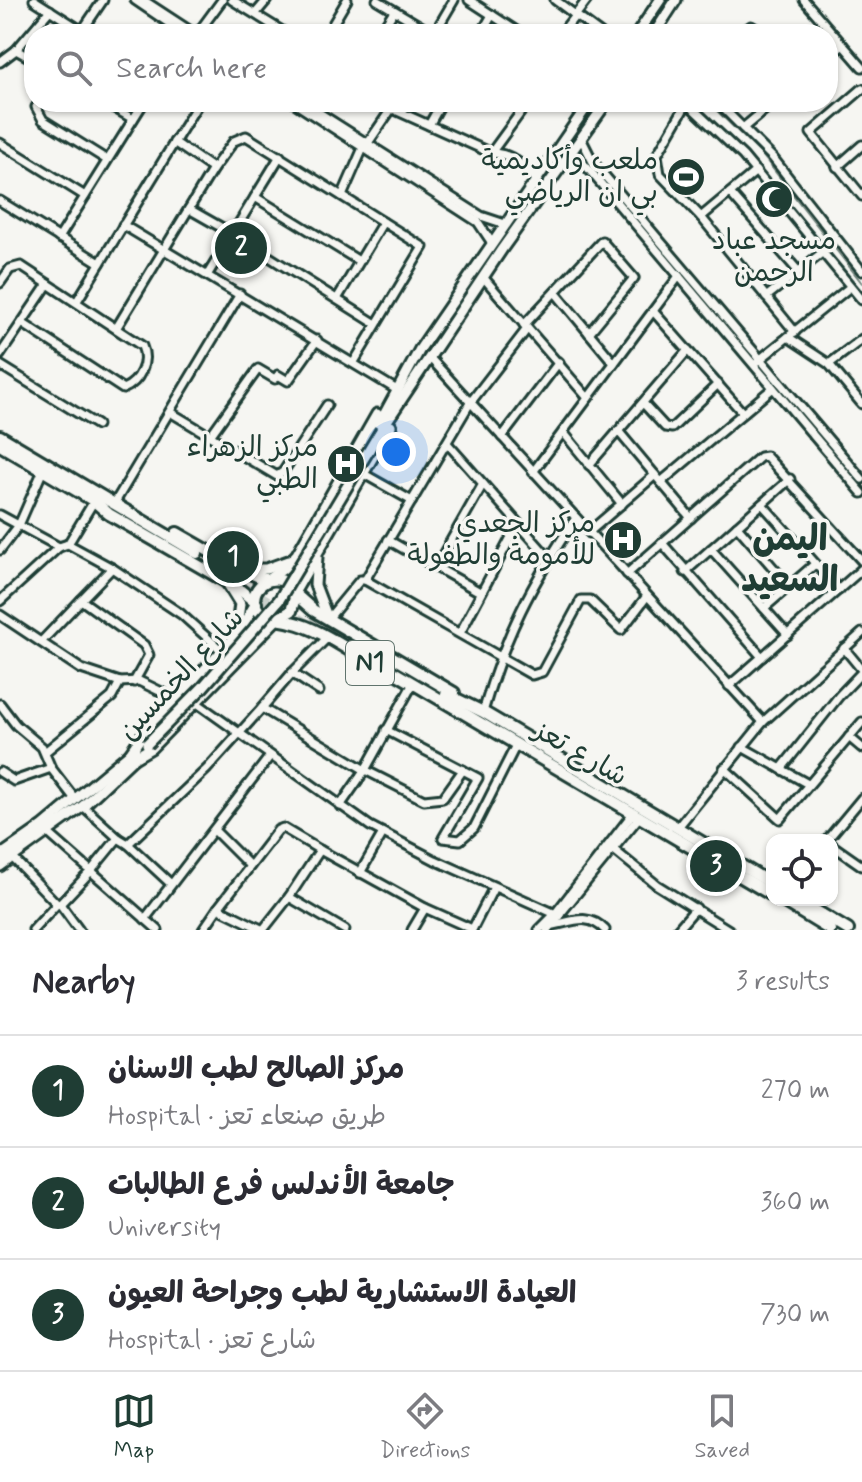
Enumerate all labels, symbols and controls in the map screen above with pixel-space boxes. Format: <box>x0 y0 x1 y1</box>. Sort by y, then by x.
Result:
search box <box>24 24 838 112</box>
icon: search <box>52 46 96 90</box>
text: Search here <box>116 49 267 88</box>
place label: ملعب وأكاديمية بي ان الرياضي <box>481 143 658 216</box>
sports icon: ملعب وأكاديمية بي ان الرياضي <box>665 156 707 198</box>
mosque icon: مسجد عباد الرحمن <box>753 178 795 220</box>
pin: 2 <box>215 218 267 278</box>
place label: مسجد عباد الرحمن <box>712 223 836 292</box>
place label: مركز الزهراء الطبي <box>187 430 318 503</box>
your location <box>376 432 416 472</box>
hospital icon: مركز الزهراء الطبي <box>325 443 367 485</box>
place label: مركز الجعدي للأمومة والطفولة <box>407 506 595 575</box>
district label: اليمن السعيد <box>741 517 839 605</box>
hospital icon: مركز الجعدي للأمومة والطفولة <box>602 519 644 561</box>
pin: 1 <box>207 527 259 587</box>
street label: شارع الخمسين <box>111 601 253 749</box>
road number: N1 <box>346 641 394 685</box>
street label: شارع تعز <box>525 711 634 796</box>
map controls <box>766 834 838 906</box>
button: locate <box>766 834 838 906</box>
pin: 3 <box>690 836 742 896</box>
text: Nearby <box>32 960 136 1005</box>
text: 3 results <box>736 965 830 999</box>
text: مركز الصالح لطب الاسنان <box>108 1050 404 1089</box>
text: 1 <box>52 1074 64 1108</box>
text: 270 m <box>761 1074 830 1108</box>
text: Hospital · طريق صنعاء تعز <box>108 1100 386 1134</box>
text: جامعة الأندلس فرع الطالبات <box>108 1166 455 1205</box>
text: 2 <box>52 1186 64 1220</box>
text: 360 m <box>761 1186 830 1220</box>
text: University <box>108 1211 221 1245</box>
text: العيادة الاستشارية لطب وجراحة العيون <box>108 1274 577 1313</box>
text: 3 <box>52 1298 64 1332</box>
text: 730 m <box>760 1298 830 1332</box>
text: Hospital · شارع تعز <box>108 1324 316 1358</box>
tab: Map <box>112 1389 156 1465</box>
tab: Directions <box>380 1389 470 1465</box>
tab: Saved <box>694 1389 750 1465</box>

